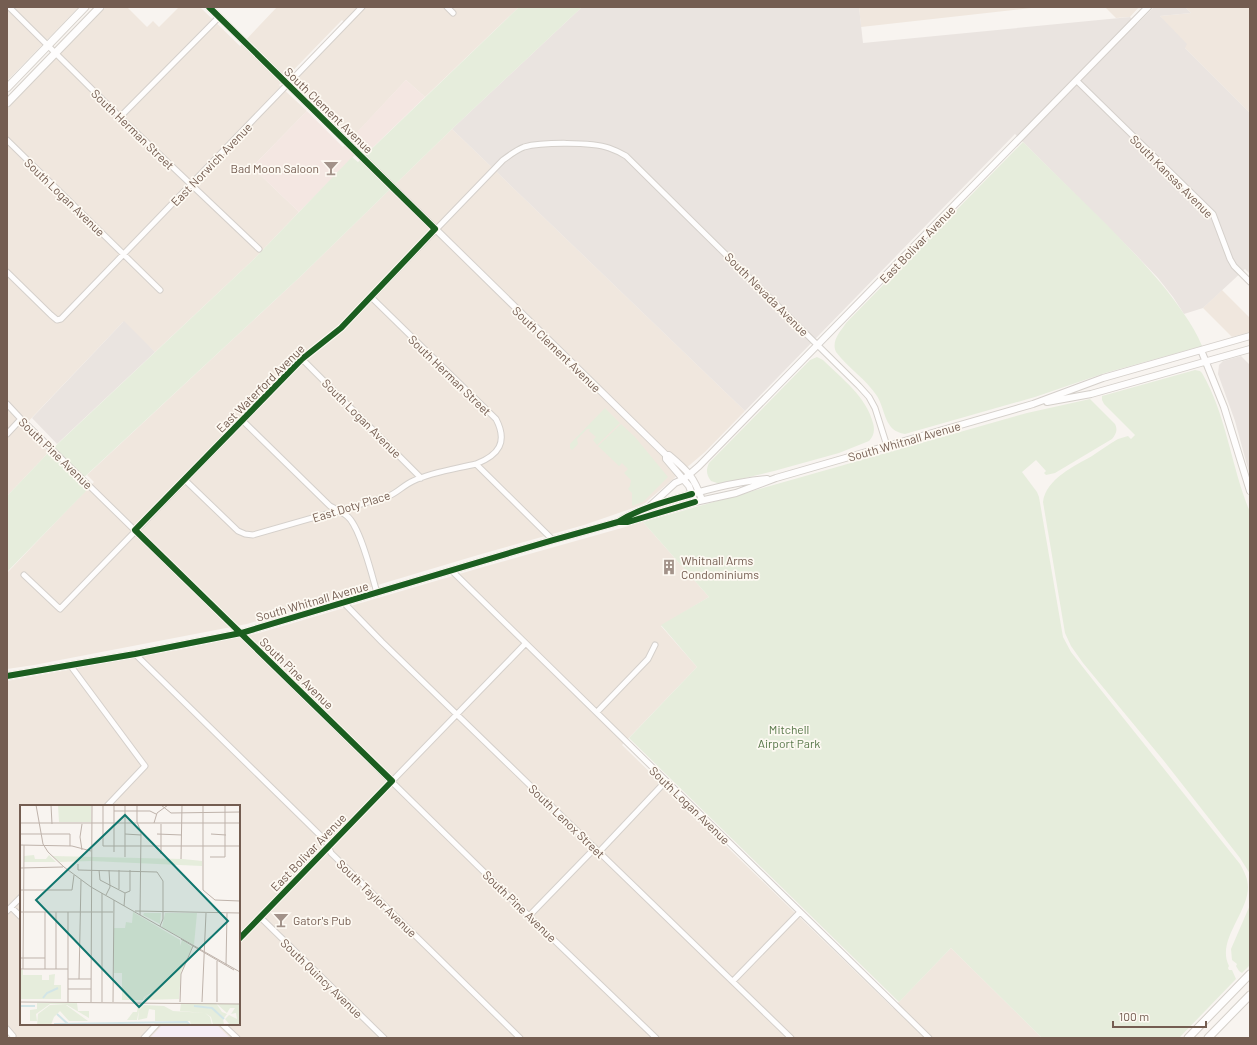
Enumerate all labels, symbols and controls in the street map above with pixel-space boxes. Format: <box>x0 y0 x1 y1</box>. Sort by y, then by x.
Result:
street label: South Clement Avenue <box>282 64 376 156</box>
street label: South Herman Street <box>89 86 177 172</box>
street label: East Norwich Avenue <box>168 119 254 209</box>
street label: South Kansas Avenue <box>1128 132 1216 220</box>
street label: South Logan Avenue <box>22 155 108 239</box>
bar icon: Bad Moon Saloon <box>322 159 340 177</box>
place label: Bad Moon Saloon <box>231 161 319 175</box>
street label: East Bolivar Avenue <box>876 202 958 286</box>
street label: South Nevada Avenue <box>722 249 812 339</box>
street label: South Clement Avenue <box>510 303 604 395</box>
street label: South Herman Street <box>406 332 494 418</box>
street label: East Waterford Avenue <box>213 341 307 435</box>
street label: South Logan Avenue <box>320 376 404 460</box>
street label: South Pine Avenue <box>16 414 96 492</box>
street label: South Whitnall Avenue <box>846 418 962 464</box>
street label: East Doty Place <box>310 488 392 524</box>
place label: Whitnall Arms Condominiums <box>681 553 759 581</box>
building icon: Whitnall Arms Condominiums <box>660 558 678 576</box>
street label: South Whitnall Avenue <box>254 578 370 624</box>
street label: South Pine Avenue <box>257 634 337 712</box>
park label: Mitchell Airport Park <box>758 722 820 750</box>
street label: South Logan Avenue <box>647 763 733 847</box>
street label: South Lenox Street <box>526 781 608 861</box>
inset map <box>20 805 240 1025</box>
street label: East Bolivar Avenue <box>267 810 349 894</box>
street label: South Taylor Avenue <box>334 856 420 940</box>
street label: South Pine Avenue <box>480 867 560 945</box>
bar icon: Gator's Pub <box>272 911 290 929</box>
place label: Gator's Pub <box>293 913 351 927</box>
street label: South Quincy Avenue <box>278 935 366 1021</box>
scale bar <box>1113 1003 1206 1029</box>
text: 100 m <box>1119 1009 1149 1023</box>

